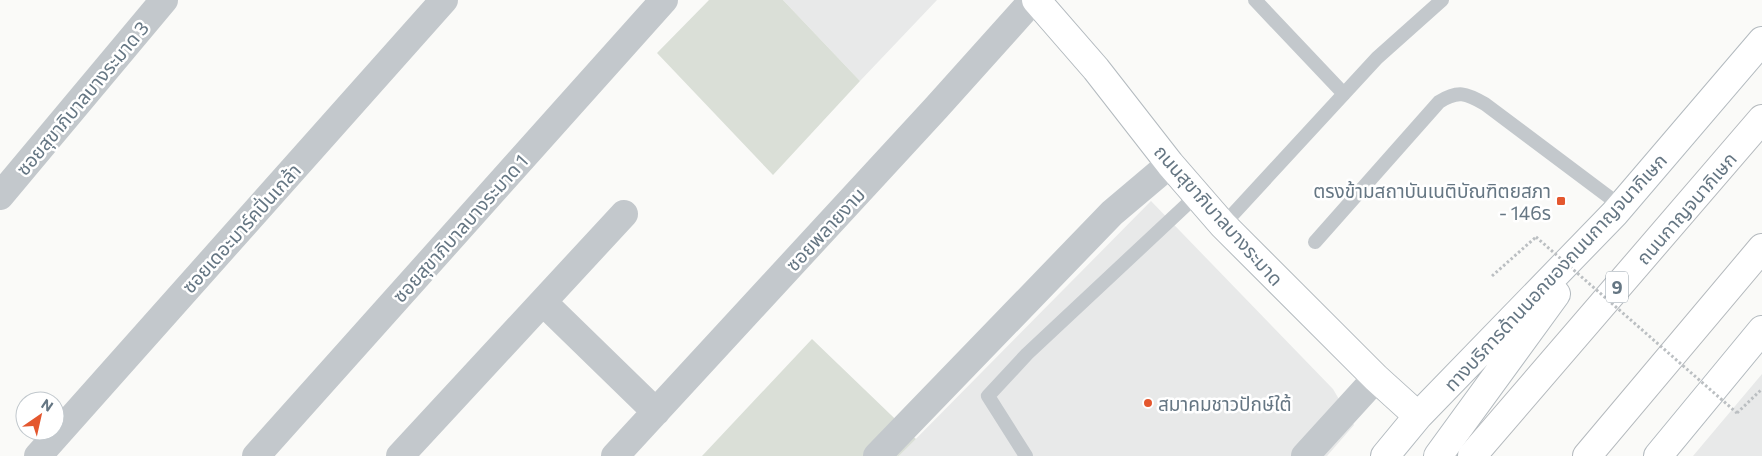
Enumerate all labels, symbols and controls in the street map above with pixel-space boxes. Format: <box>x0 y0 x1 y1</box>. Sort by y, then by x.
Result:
street label: ซอยสุขาภิบาลบางระมาด 3 <box>11 16 154 180</box>
street label: ถนนสุขาภิบาลบางระมาด <box>1149 140 1288 291</box>
street label: ถนนกาญจนาภิเษก <box>1631 147 1741 269</box>
street label: ซอยสุขาภิบาลบางระมาด 1 <box>387 149 533 307</box>
street label: ทางบริการด้านนอกของถนนกาญจนาภิเษก <box>1439 149 1671 395</box>
street label: ซอยเดอะมาร์คปิ่นเกล้า <box>177 159 305 297</box>
place label: ตรงข้ามสถาบันเนติบัณฑิตยสภา - 146ร <box>1313 179 1551 224</box>
street label: ซอยพลายงาม <box>781 183 869 275</box>
marker: ตรงข้ามสถาบันเนติบัณฑิตยสภา - 146ร <box>1555 195 1567 207</box>
road number: 9 <box>1606 272 1628 302</box>
north arrow <box>15 391 65 441</box>
place label: สมาคมชาวปักษ์ใต้ <box>1158 392 1292 415</box>
text: N <box>38 395 57 415</box>
marker: สมาคมชาวปักษ์ใต้ <box>1142 397 1154 409</box>

